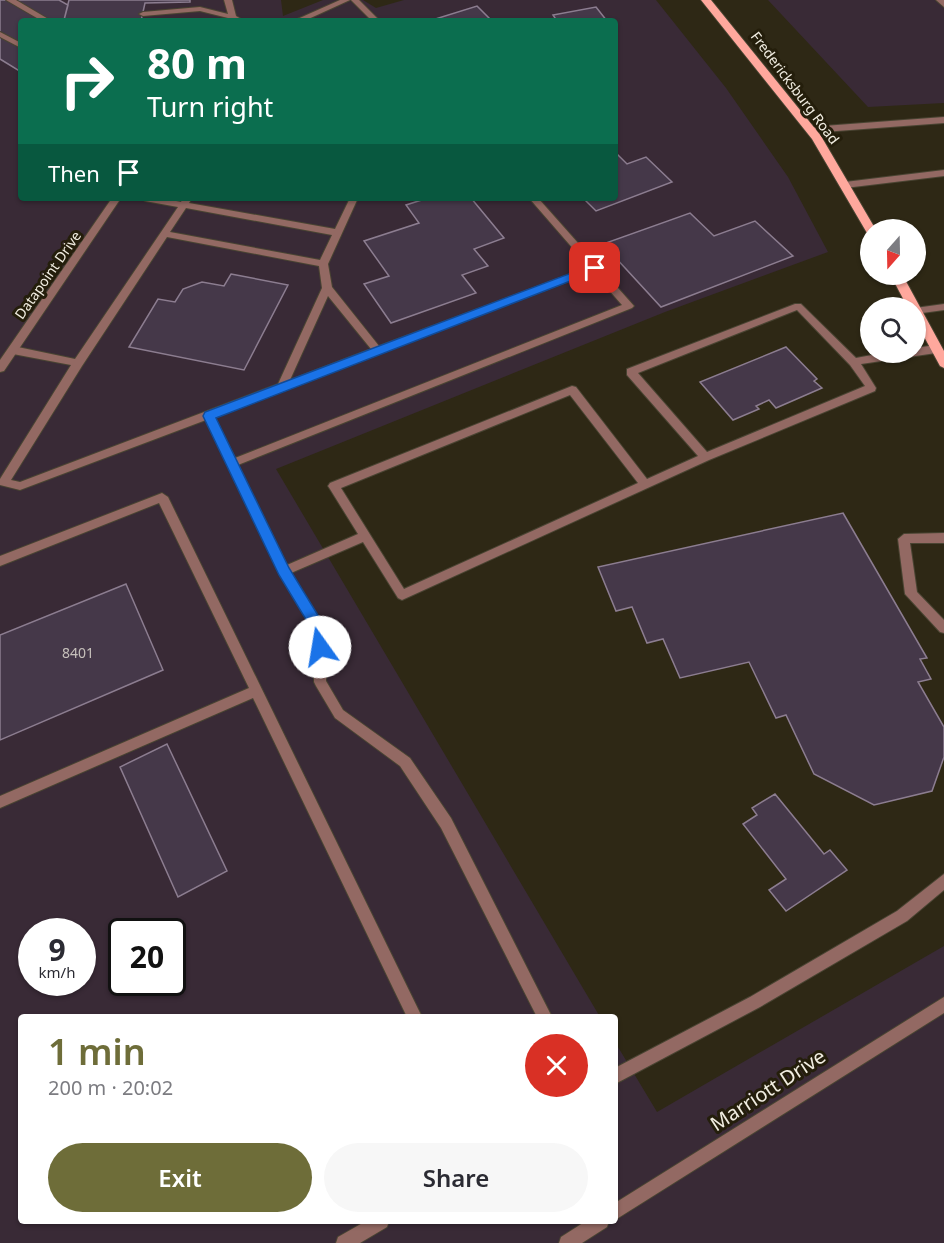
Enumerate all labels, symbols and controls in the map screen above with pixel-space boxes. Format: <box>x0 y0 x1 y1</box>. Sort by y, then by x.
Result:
street label: Fredericksburg Road <box>747 28 844 148</box>
text: 80 m <box>147 34 247 91</box>
icon: right <box>48 42 126 120</box>
text: Turn right <box>147 88 273 125</box>
icon: arrive <box>112 156 145 189</box>
text: Then <box>48 158 100 188</box>
north arrow <box>860 219 926 285</box>
map controls <box>860 219 926 363</box>
street label: Datapoint Drive <box>10 227 85 323</box>
pin <box>569 242 620 293</box>
icon: arrive <box>578 251 611 284</box>
button: search <box>860 297 926 363</box>
position arrow <box>288 615 352 679</box>
house number: 8401 <box>62 643 94 662</box>
speed limit sign: 20 <box>108 918 186 996</box>
text: 9 <box>48 929 66 970</box>
text: km/h <box>39 962 75 982</box>
text: 1 min <box>48 1027 146 1076</box>
button: close <box>525 1034 588 1097</box>
street label: Marriott Drive <box>705 1042 831 1137</box>
text: 200 m · 20:02 <box>48 1074 173 1101</box>
button: Exit <box>48 1143 312 1212</box>
button: Share <box>324 1143 588 1212</box>

